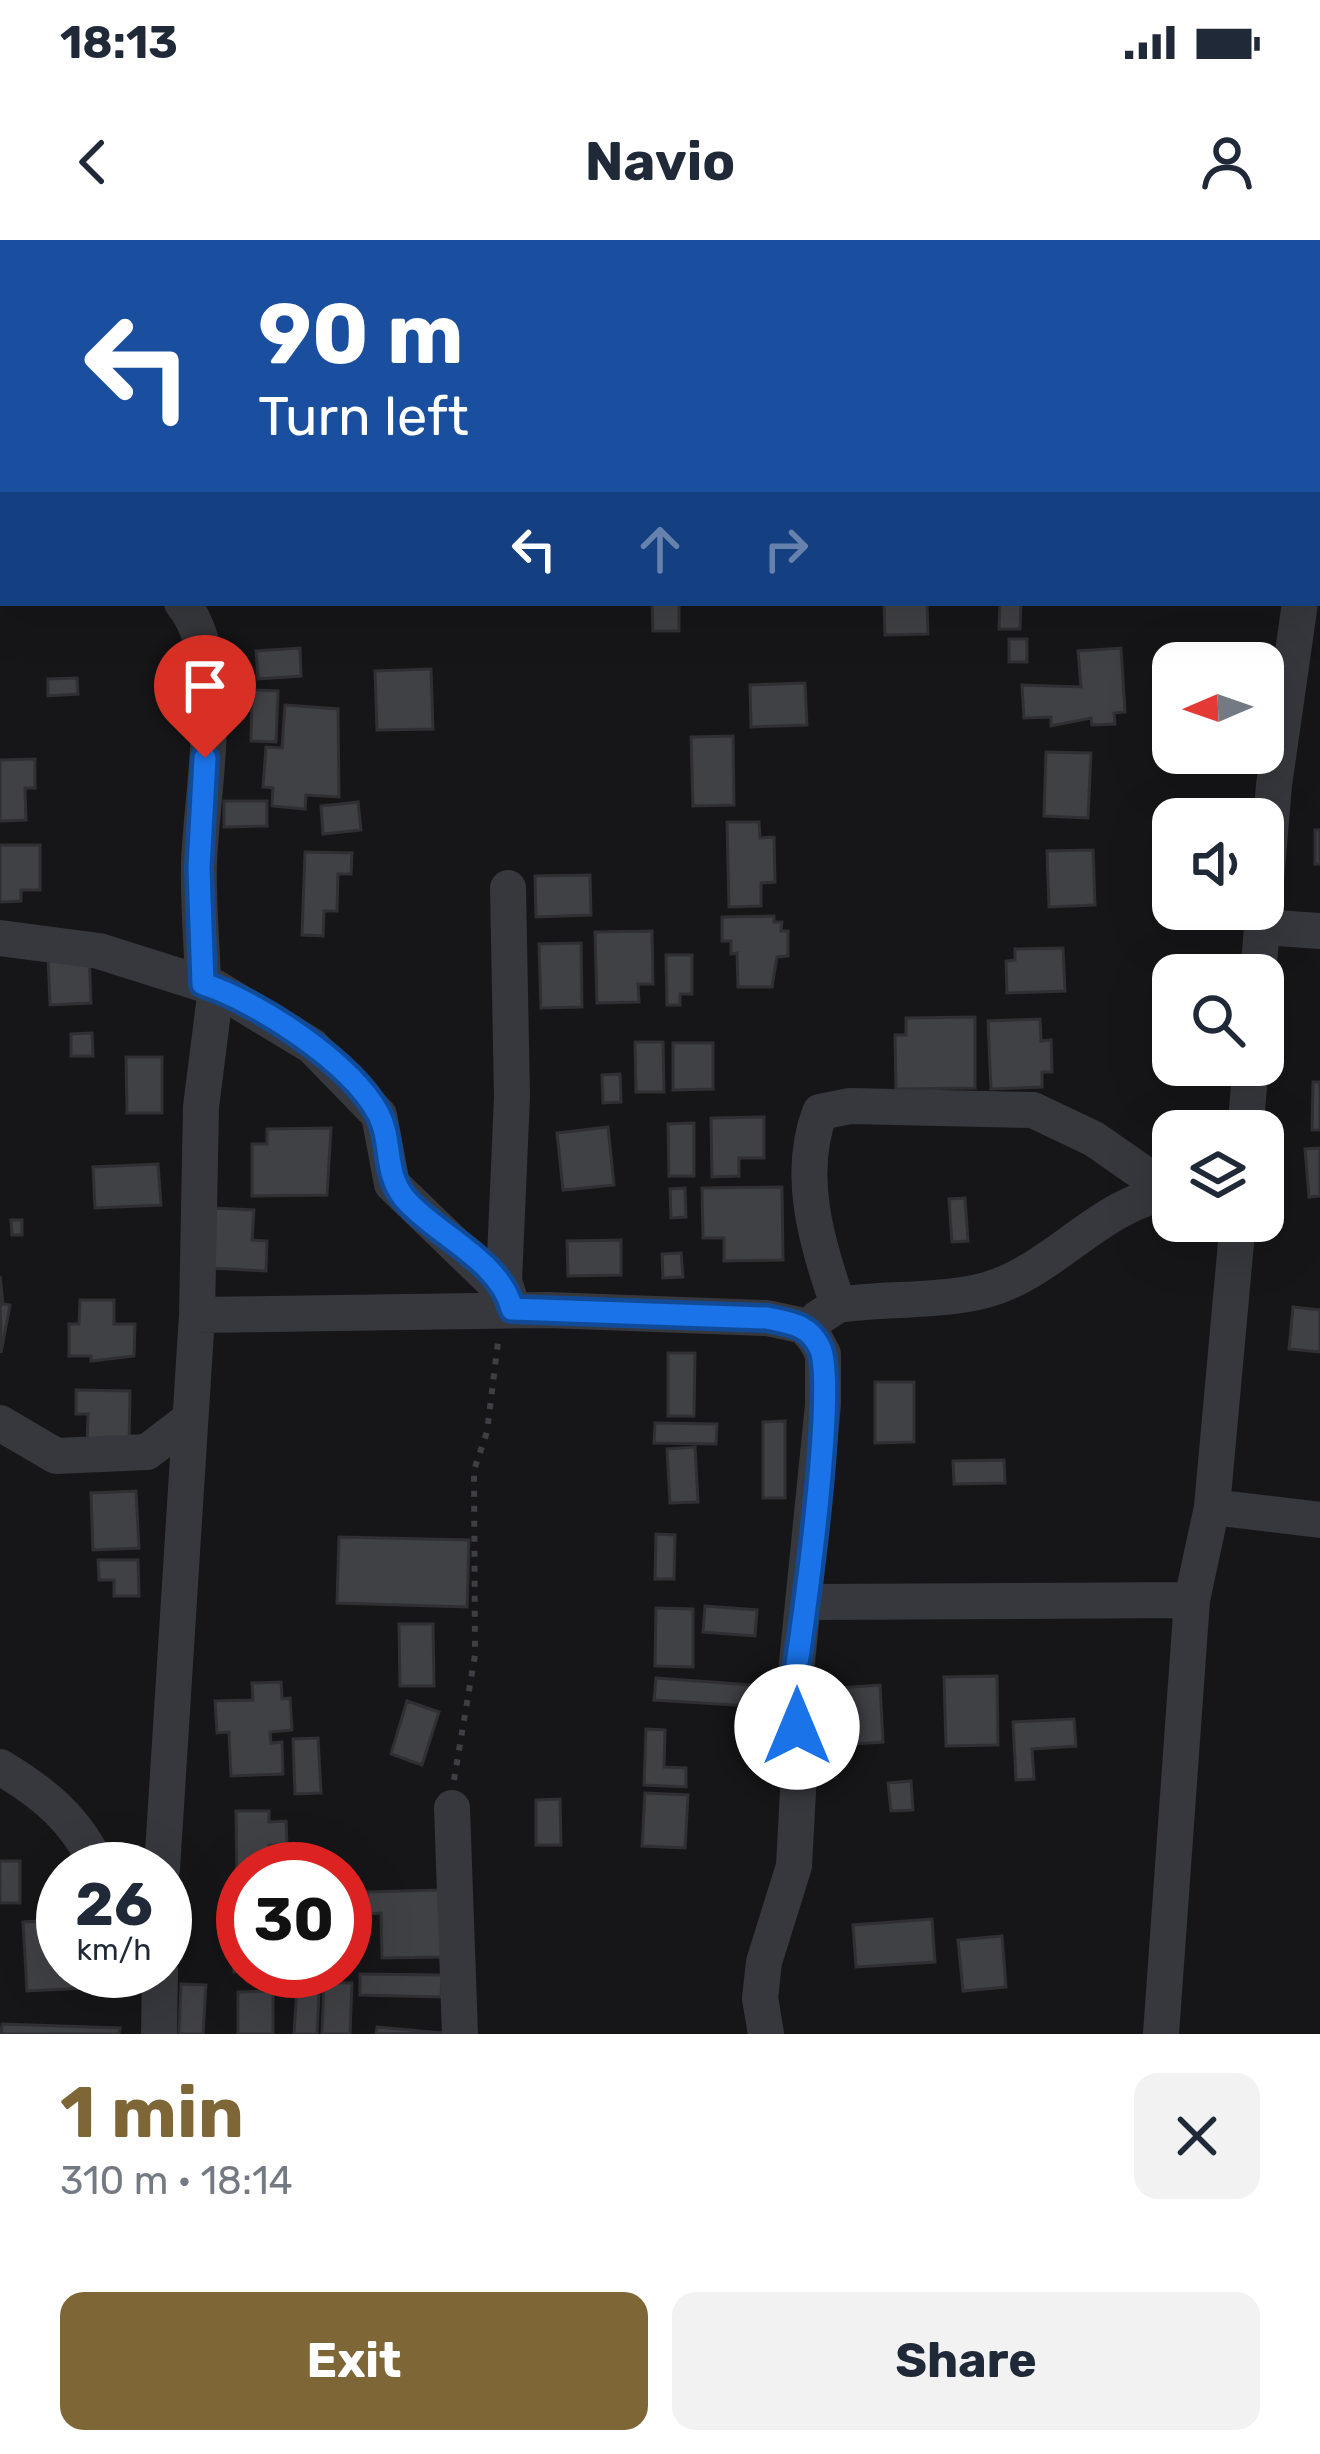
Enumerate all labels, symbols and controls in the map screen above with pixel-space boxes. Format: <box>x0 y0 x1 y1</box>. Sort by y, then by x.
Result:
text: 18:13 <box>60 16 178 69</box>
icon: back <box>60 129 126 195</box>
icon: person <box>1194 129 1260 195</box>
text: Navio <box>585 130 735 194</box>
text: 90 m <box>258 284 464 384</box>
icon: left <box>60 288 216 444</box>
text: Turn left <box>258 385 469 449</box>
icon: left <box>501 516 567 582</box>
icon: ahead <box>627 516 693 582</box>
icon: right <box>753 516 819 582</box>
pin <box>154 635 256 758</box>
north arrow <box>1152 642 1284 774</box>
map controls <box>1152 642 1284 1242</box>
icon: arrive <box>172 653 238 719</box>
button: sound <box>1152 798 1284 930</box>
button: search <box>1152 954 1284 1086</box>
button: layers <box>1152 1110 1284 1242</box>
position arrow <box>734 1664 860 1790</box>
speed limit sign: 30 <box>216 1842 372 1998</box>
text: 26 <box>75 1869 153 1940</box>
text: km/h <box>77 1932 151 1968</box>
text: 1 min <box>60 2070 244 2155</box>
button: close <box>1134 2073 1260 2199</box>
text: 310 m · 18:14 <box>60 2158 293 2204</box>
button: Exit <box>60 2292 648 2430</box>
button: Share <box>672 2292 1260 2430</box>

